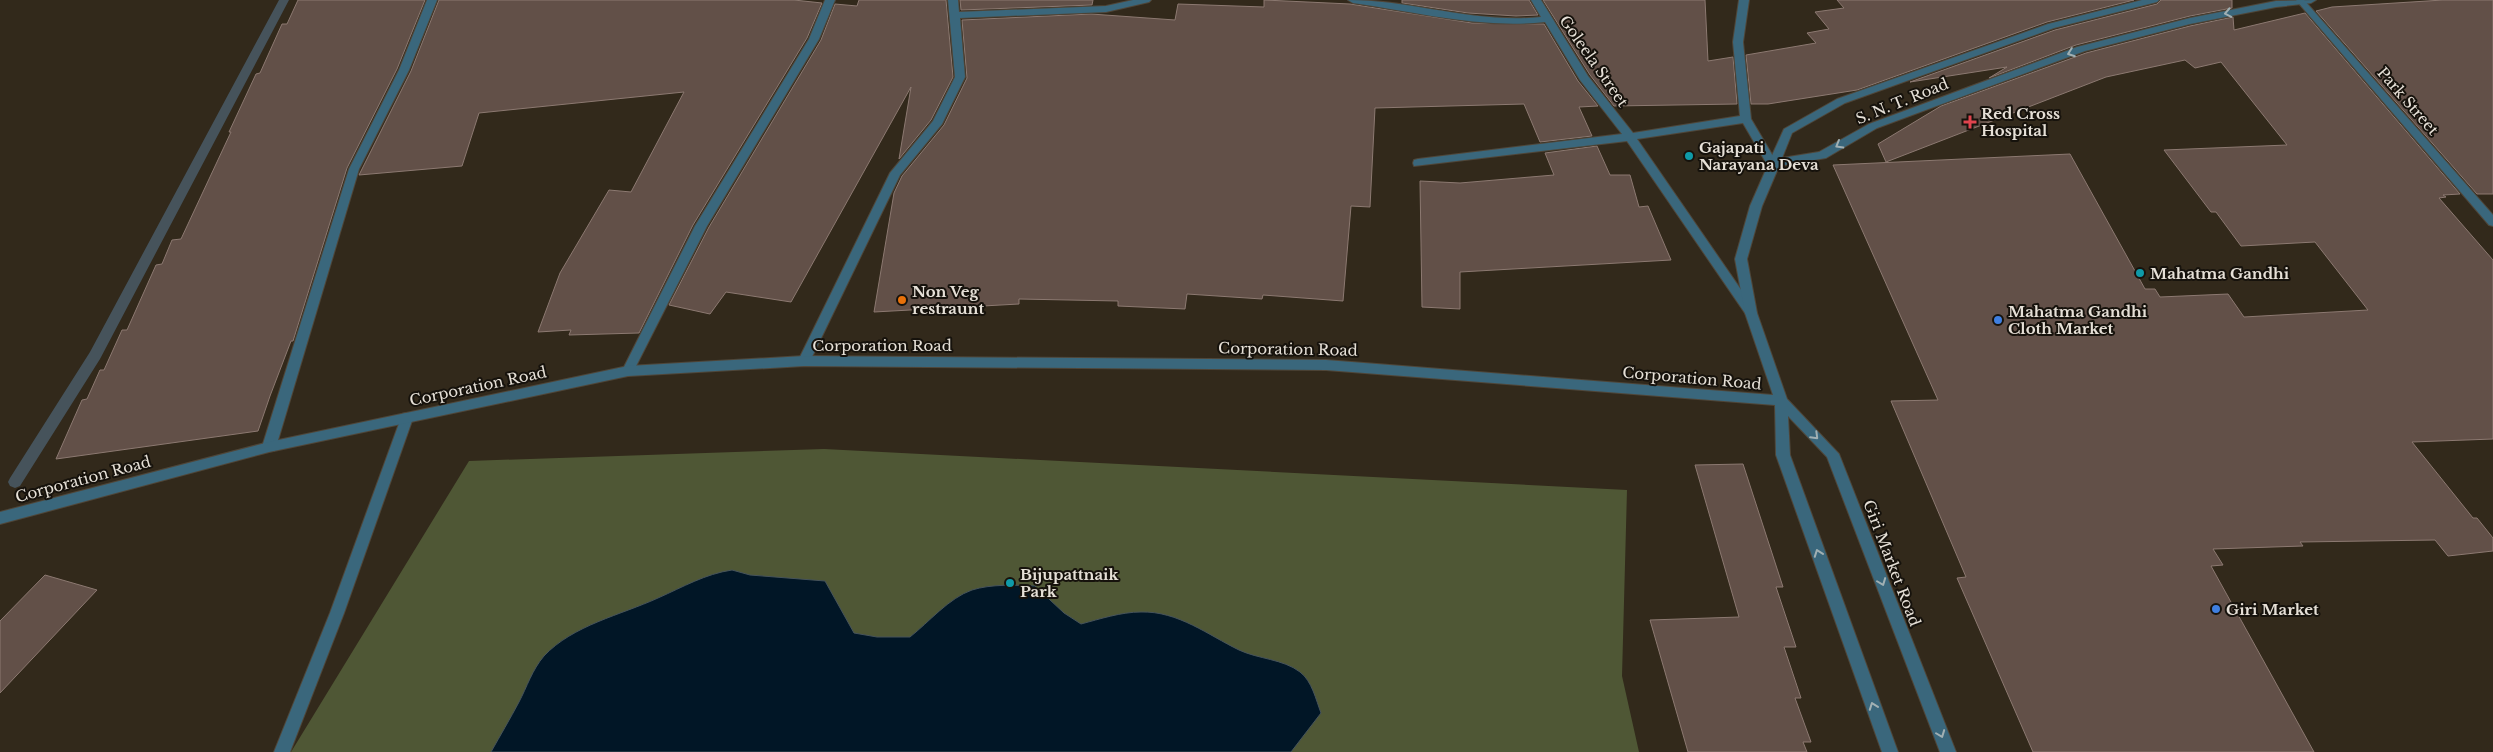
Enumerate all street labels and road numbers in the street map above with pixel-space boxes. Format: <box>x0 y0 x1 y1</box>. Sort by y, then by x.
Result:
street label: Goleela Street <box>1555 12 1633 111</box>
street label: Park Street <box>2373 63 2443 139</box>
street label: S. N. T. Road <box>1853 74 1951 128</box>
street label: Corporation Road <box>812 336 952 355</box>
street label: Corporation Road <box>1218 338 1358 360</box>
street label: Corporation Road <box>408 362 548 410</box>
street label: Corporation Road <box>1622 362 1762 394</box>
street label: Corporation Road <box>13 452 153 506</box>
street label: Giri Market Road <box>1859 497 1925 629</box>

